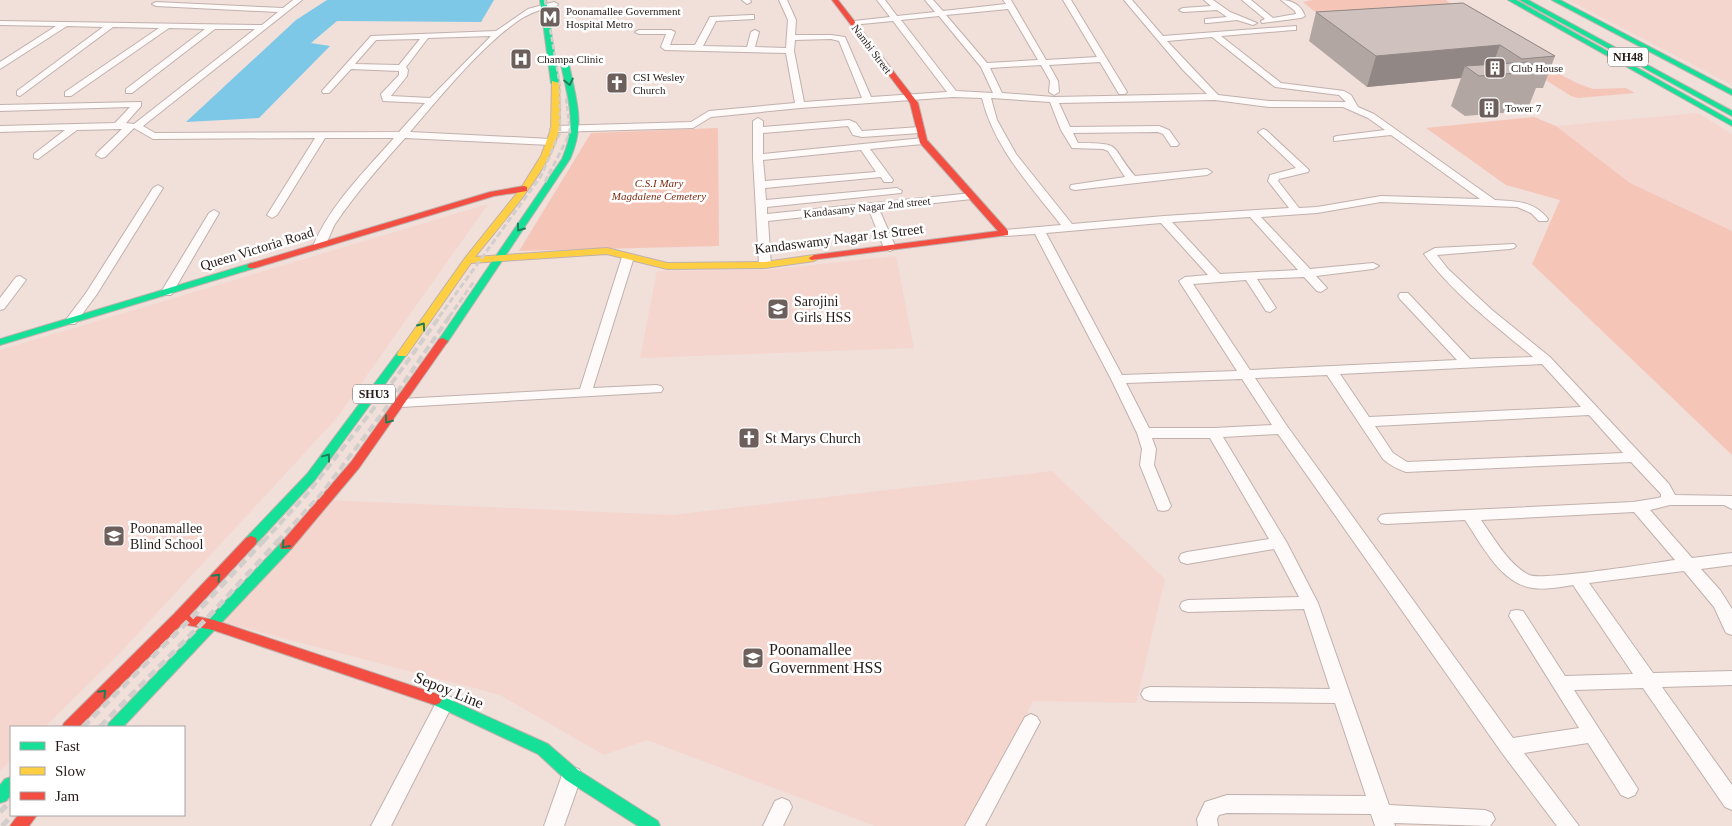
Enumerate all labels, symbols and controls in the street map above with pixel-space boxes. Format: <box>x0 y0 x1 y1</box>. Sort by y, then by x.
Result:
metro station icon: Poonamallee Government Hospital Metro <box>538 5 562 29</box>
place label: Poonamallee Government Hospital Metro <box>566 5 681 30</box>
street label: Nambi Street <box>850 22 894 76</box>
hospital icon: Champa Clinic <box>509 47 533 71</box>
road number: NH48 <box>1608 48 1648 66</box>
place label: Champa Clinic <box>537 53 603 65</box>
building icon: Club House <box>1483 56 1507 80</box>
place label: Club House <box>1511 62 1563 74</box>
church icon: CSI Wesley Church <box>605 71 629 95</box>
place label: CSI Wesley Church <box>633 71 685 96</box>
one-way arrow <box>563 78 574 86</box>
building icon: Tower 7 <box>1477 96 1501 120</box>
place label: Tower 7 <box>1505 102 1542 114</box>
park label: C.S.I Mary Magdalene Cemetery <box>611 177 706 202</box>
street label: Kandasamy Nagar 2nd street <box>803 194 931 220</box>
street label: Kandaswamy Nagar 1st Street <box>754 221 924 257</box>
one-way arrow <box>517 222 526 232</box>
street label: Queen Victoria Road <box>198 225 316 273</box>
place label: Sarojini Girls HSS <box>794 294 851 325</box>
school or university icon: Sarojini Girls HSS <box>766 297 790 321</box>
one-way arrow <box>417 323 425 332</box>
road number: SHU3 <box>353 384 395 404</box>
one-way arrow <box>386 414 394 423</box>
church icon: St Marys Church <box>737 426 761 450</box>
place label: St Marys Church <box>765 431 861 446</box>
one-way arrow <box>321 454 329 463</box>
place label: Poonamallee Blind School <box>130 521 204 552</box>
school or university icon: Poonamallee Blind School <box>102 524 126 548</box>
one-way arrow <box>282 540 291 549</box>
one-way arrow <box>211 574 220 583</box>
place label: Poonamallee Government HSS <box>769 641 882 676</box>
school or university icon: Poonamallee Government HSS <box>741 646 765 670</box>
street label: Sepoy Line <box>411 668 486 713</box>
one-way arrow <box>98 690 107 699</box>
legend <box>10 726 185 816</box>
text: Fast <box>55 738 81 754</box>
text: Slow <box>55 763 86 779</box>
text: Jam <box>55 788 79 804</box>

